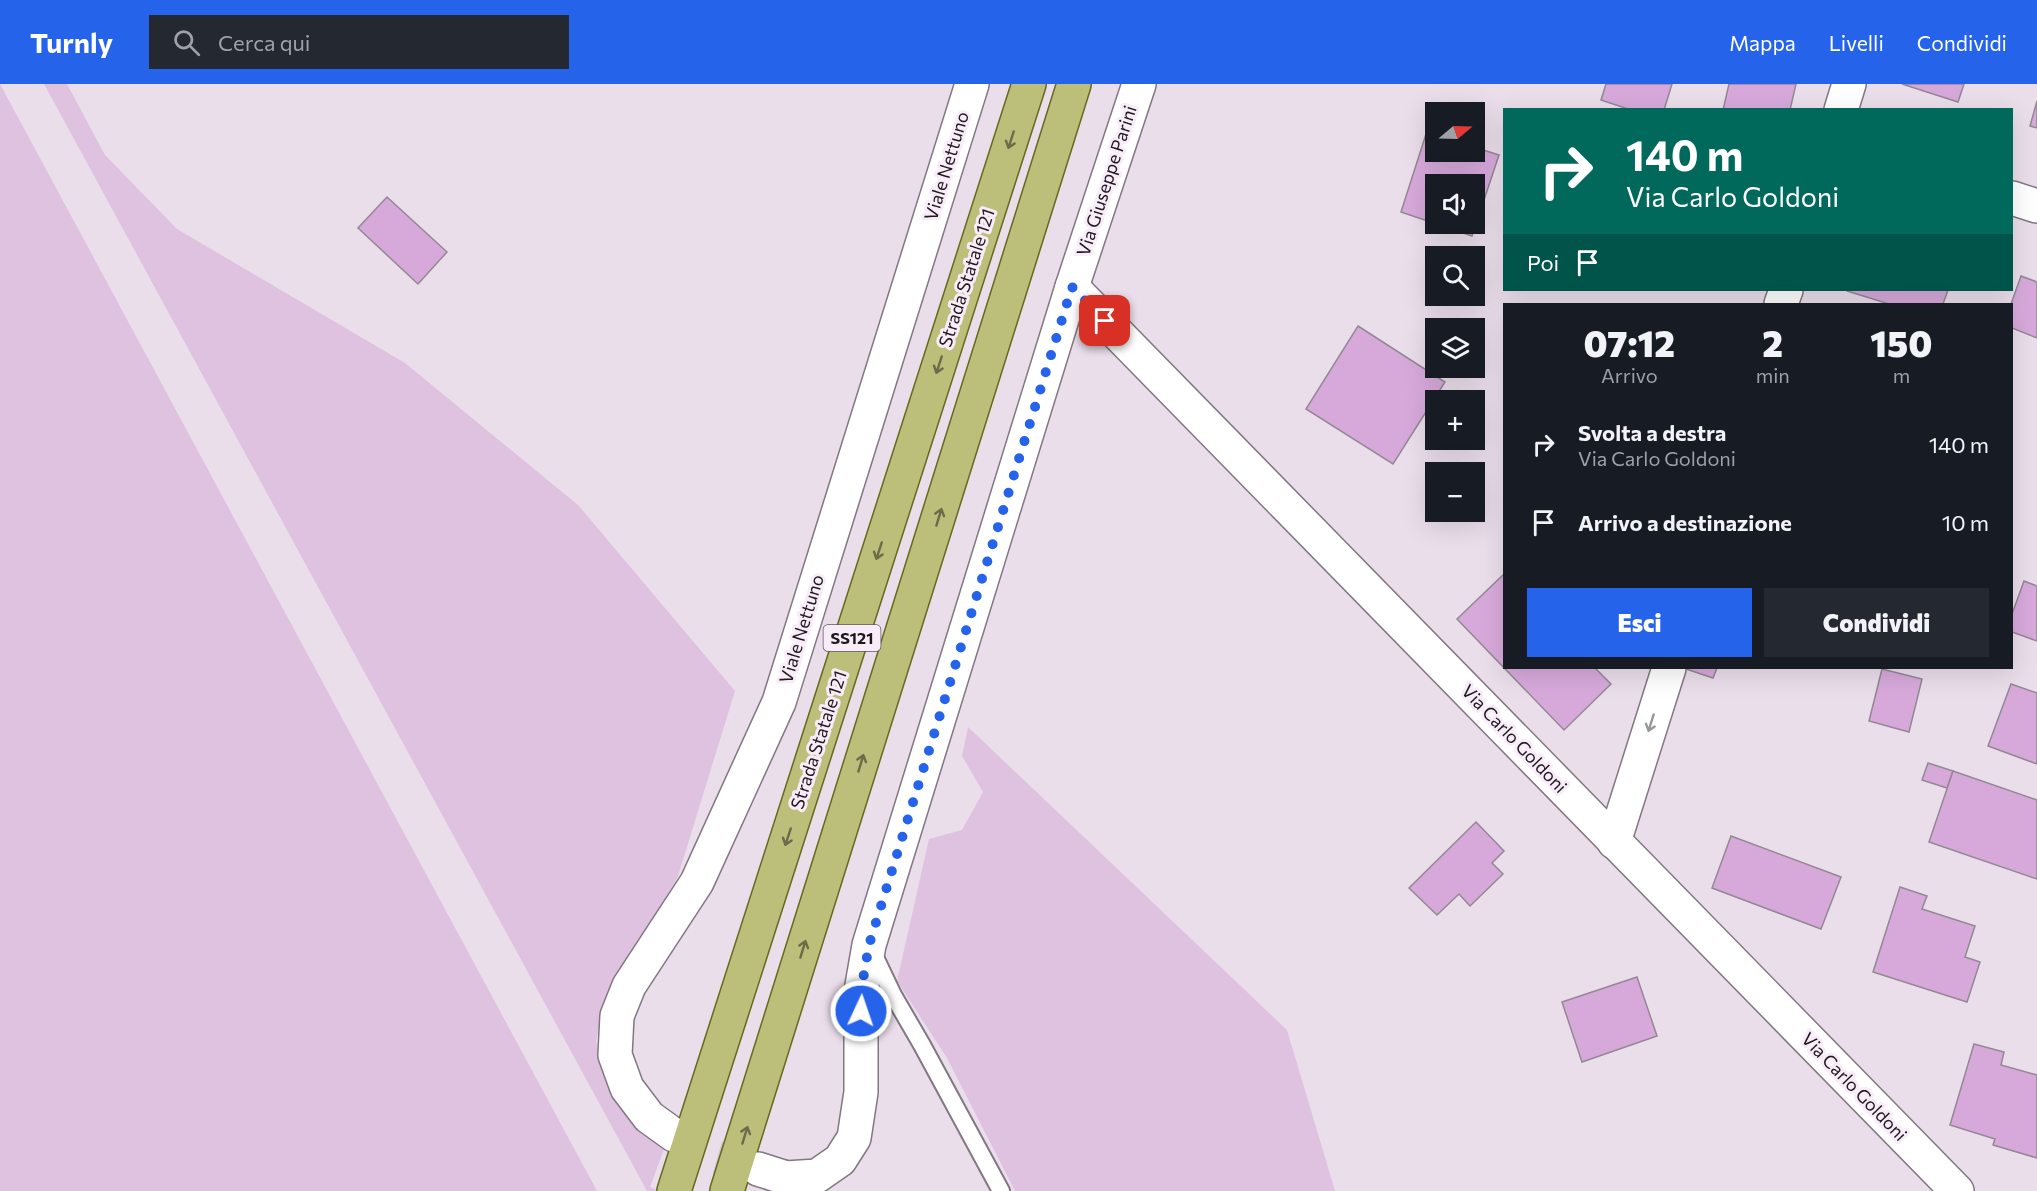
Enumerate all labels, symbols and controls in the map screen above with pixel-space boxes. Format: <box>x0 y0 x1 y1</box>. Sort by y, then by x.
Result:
search box <box>149 15 569 69</box>
text: Turnly <box>30 25 113 59</box>
icon: search <box>170 26 203 59</box>
text: Cerca qui <box>218 29 311 56</box>
text: Mappa <box>1729 30 1796 55</box>
text: Livelli <box>1829 30 1884 55</box>
text: Condividi <box>1917 30 2007 55</box>
north arrow <box>1425 102 1485 162</box>
map controls <box>1425 102 1485 522</box>
street label: Via Giuseppe Parini <box>1071 103 1141 259</box>
street label: Viale Nettuno <box>919 109 973 223</box>
text: 140 m <box>1626 128 1743 180</box>
one-way arrow <box>1005 130 1016 149</box>
icon: right <box>1527 132 1605 210</box>
button: sound <box>1425 174 1485 234</box>
text: Via Carlo Goldoni <box>1626 180 1839 213</box>
street label: Strada Statale 121 <box>933 206 999 350</box>
button: search <box>1425 246 1485 306</box>
icon: arrive <box>1571 246 1604 279</box>
text: Poi <box>1527 249 1559 276</box>
pin <box>1079 295 1130 346</box>
icon: arrive <box>1088 304 1121 337</box>
button: layers <box>1425 318 1485 378</box>
text: 07:12 <box>1584 320 1675 364</box>
text: 2 <box>1762 320 1783 364</box>
text: 150 <box>1870 320 1932 364</box>
one-way arrow <box>933 355 944 374</box>
text: Arrivo <box>1601 363 1658 387</box>
text: min <box>1756 363 1790 387</box>
text: m <box>1893 363 1910 387</box>
button: + <box>1425 390 1485 450</box>
text: Svolta a destra <box>1578 419 1726 446</box>
icon: right <box>1527 428 1560 461</box>
text: 140 m <box>1929 431 1989 458</box>
text: Via Carlo Goldoni <box>1578 446 1736 470</box>
button: − <box>1425 462 1485 522</box>
icon: arrive <box>1527 506 1560 539</box>
one-way arrow <box>934 508 945 527</box>
text: Arrivo a destinazione <box>1578 509 1792 536</box>
text: 10 m <box>1942 509 1989 536</box>
one-way arrow <box>873 541 884 560</box>
street label: Viale Nettuno <box>774 572 828 686</box>
button: Esci <box>1527 588 1752 657</box>
button: Condividi <box>1764 588 1989 657</box>
road number: SS121 <box>824 625 880 651</box>
street label: Strada Statale 121 <box>785 668 851 812</box>
street label: Via Carlo Goldoni <box>1457 680 1572 797</box>
one-way arrow <box>1645 713 1656 732</box>
one-way arrow <box>857 754 868 773</box>
one-way arrow <box>782 827 793 846</box>
one-way arrow <box>798 940 809 959</box>
position arrow <box>829 979 893 1043</box>
street label: Via Carlo Goldoni <box>1797 1028 1912 1145</box>
one-way arrow <box>740 1126 751 1145</box>

